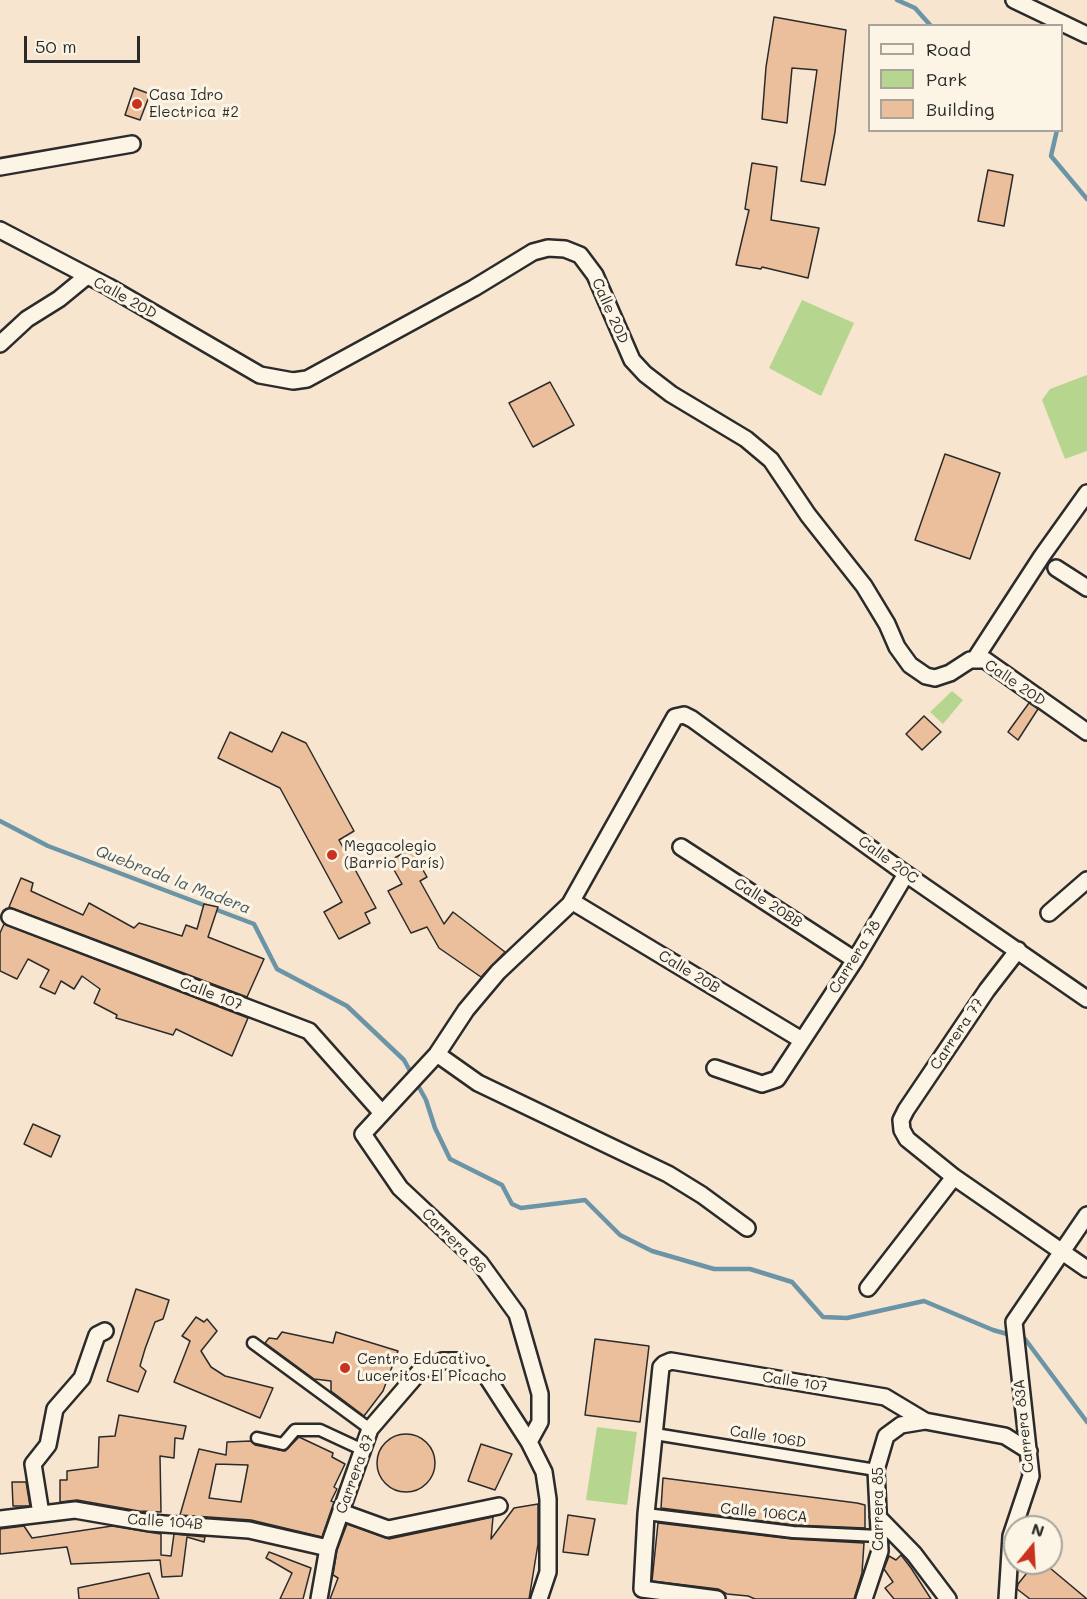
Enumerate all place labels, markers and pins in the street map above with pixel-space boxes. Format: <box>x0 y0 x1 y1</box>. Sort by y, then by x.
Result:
place label: Casa Idro Electrica #2 <box>149 86 239 121</box>
marker: Casa Idro Electrica #2 <box>130 97 144 111</box>
place label: Megacolegio (Barrio París) <box>344 837 444 872</box>
marker: Megacolegio (Barrio París) <box>325 848 339 862</box>
place label: Centro Educativo Luceritos El Picacho <box>357 1350 506 1385</box>
marker: Centro Educativo Luceritos El Picacho <box>338 1361 352 1375</box>

